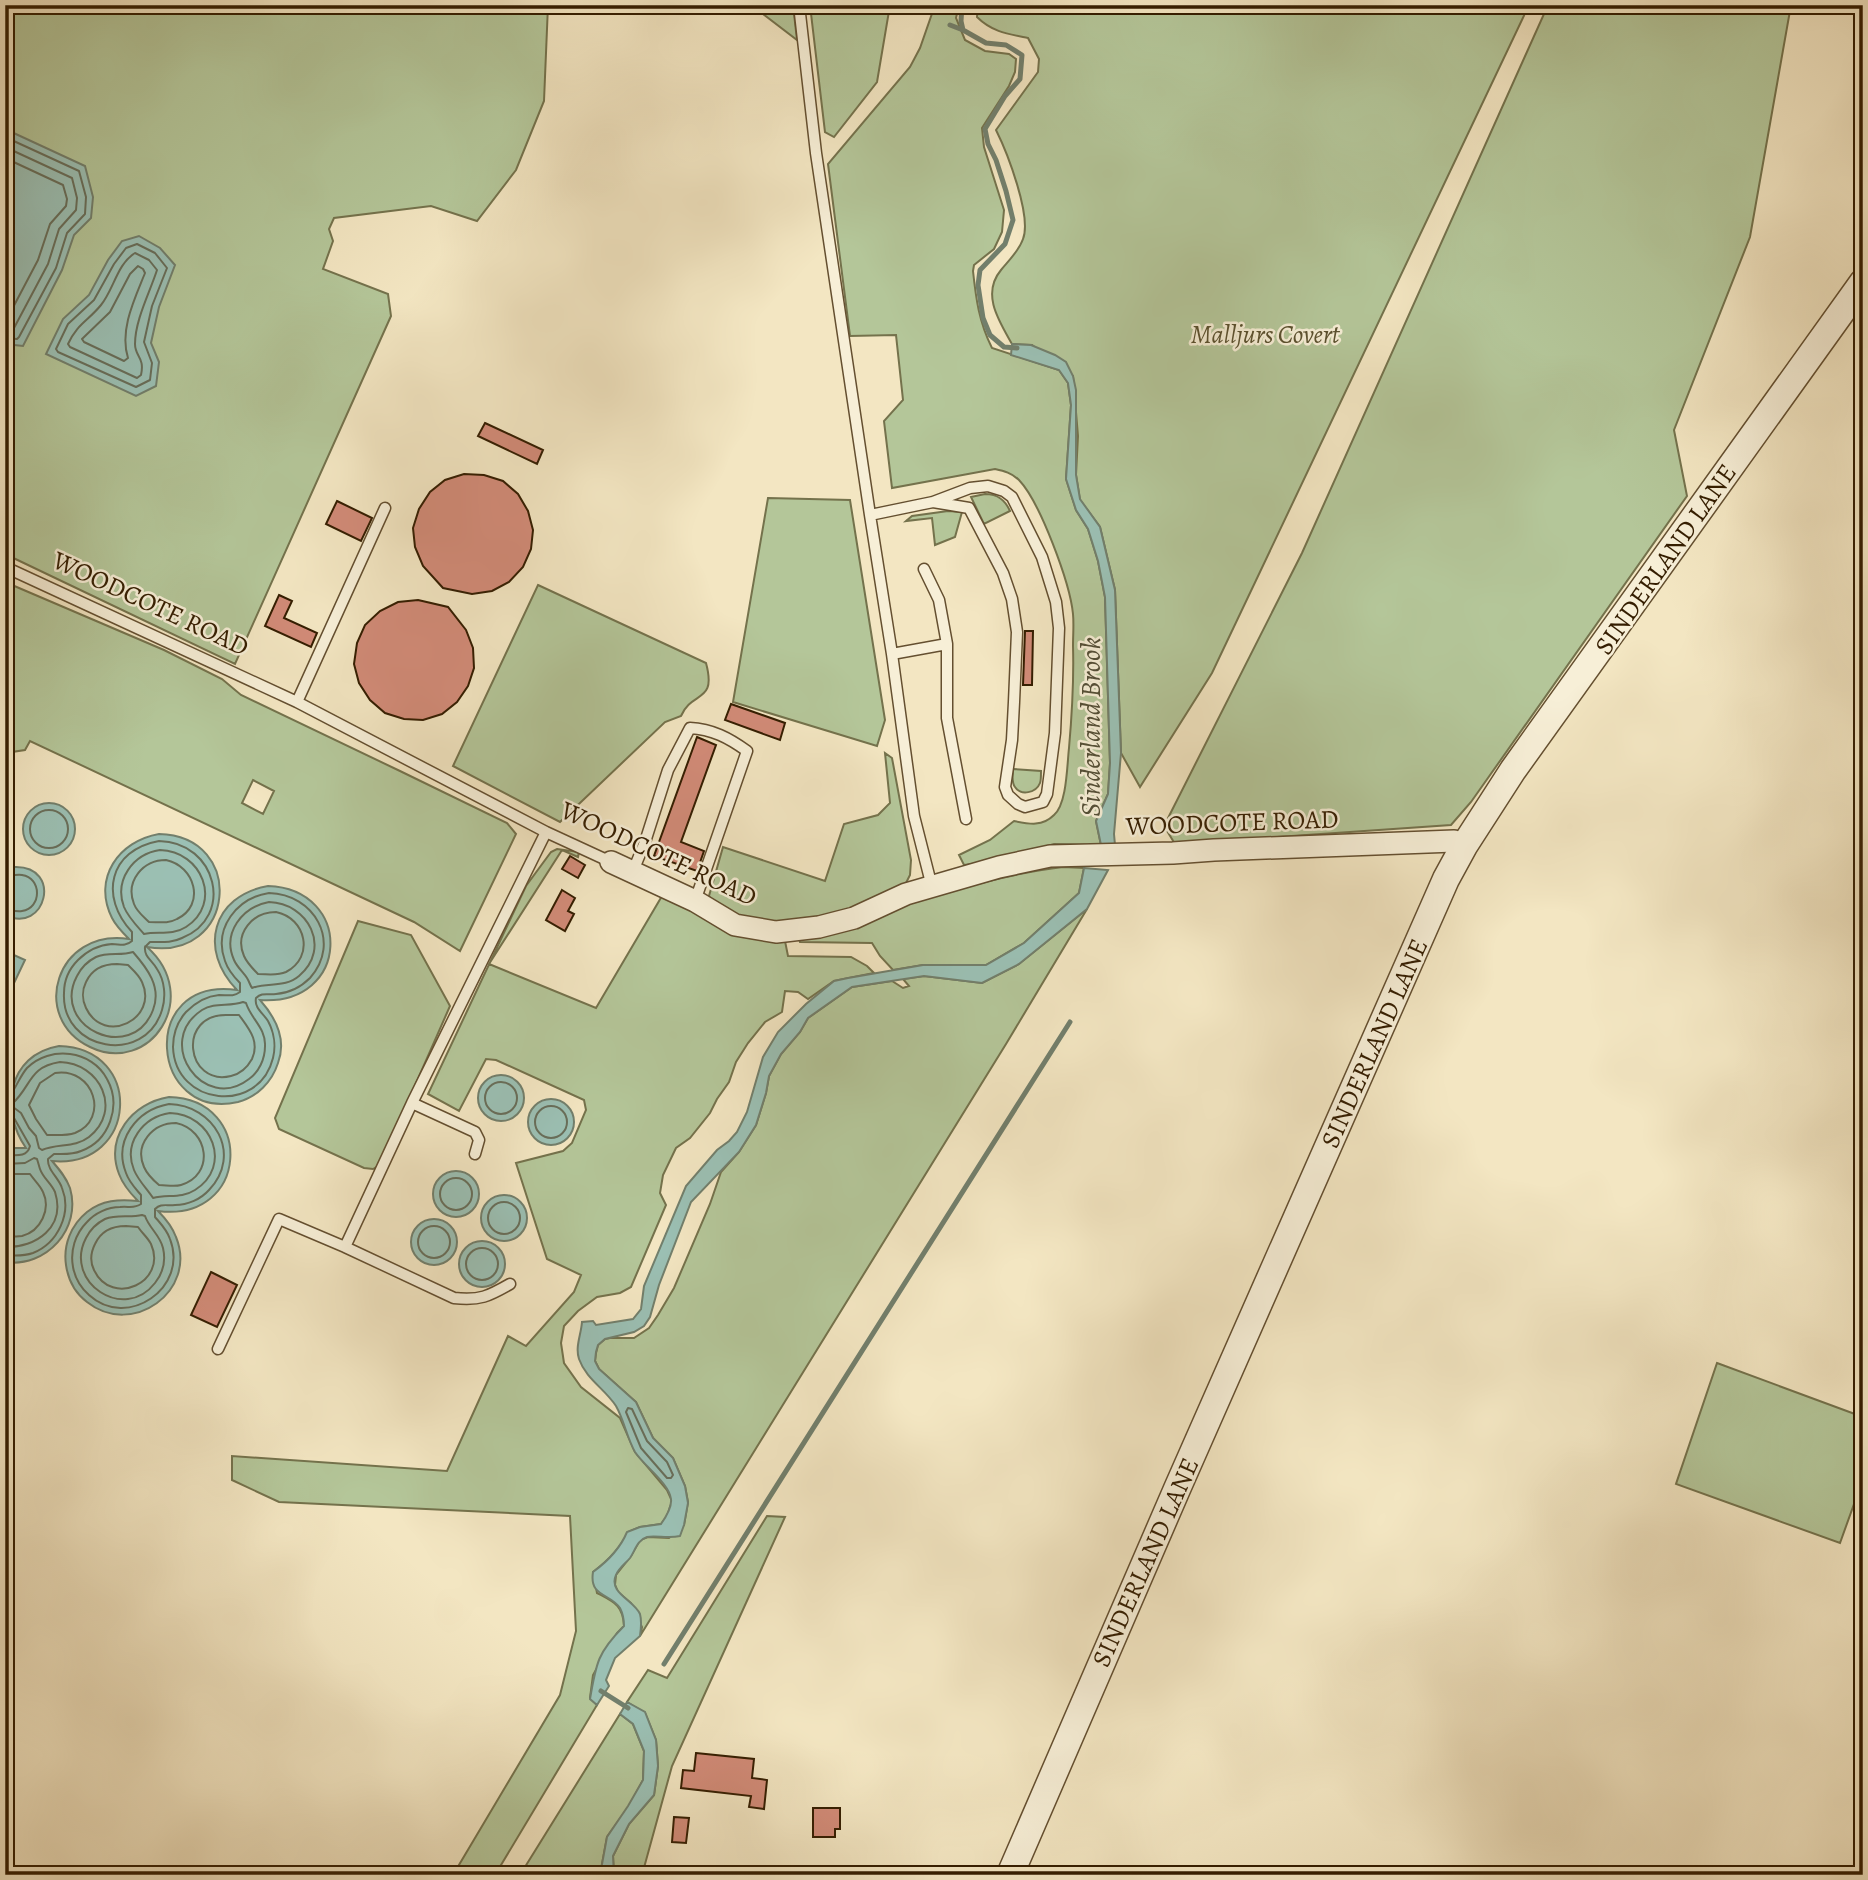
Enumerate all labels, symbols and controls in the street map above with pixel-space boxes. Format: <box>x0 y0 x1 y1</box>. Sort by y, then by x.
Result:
park label: Malljurs Covert <box>1191 317 1341 352</box>
street label: SINDERLAND LANE <box>1586 457 1744 662</box>
street label: WOODCOTE ROAD <box>46 542 255 664</box>
water label: Sinderland Brook <box>1072 637 1110 817</box>
street label: WOODCOTE ROAD <box>554 792 763 914</box>
street label: WOODCOTE ROAD <box>1124 801 1339 844</box>
street label: SINDERLAND LANE <box>1313 933 1436 1153</box>
street label: SINDERLAND LANE <box>1084 1452 1207 1672</box>

